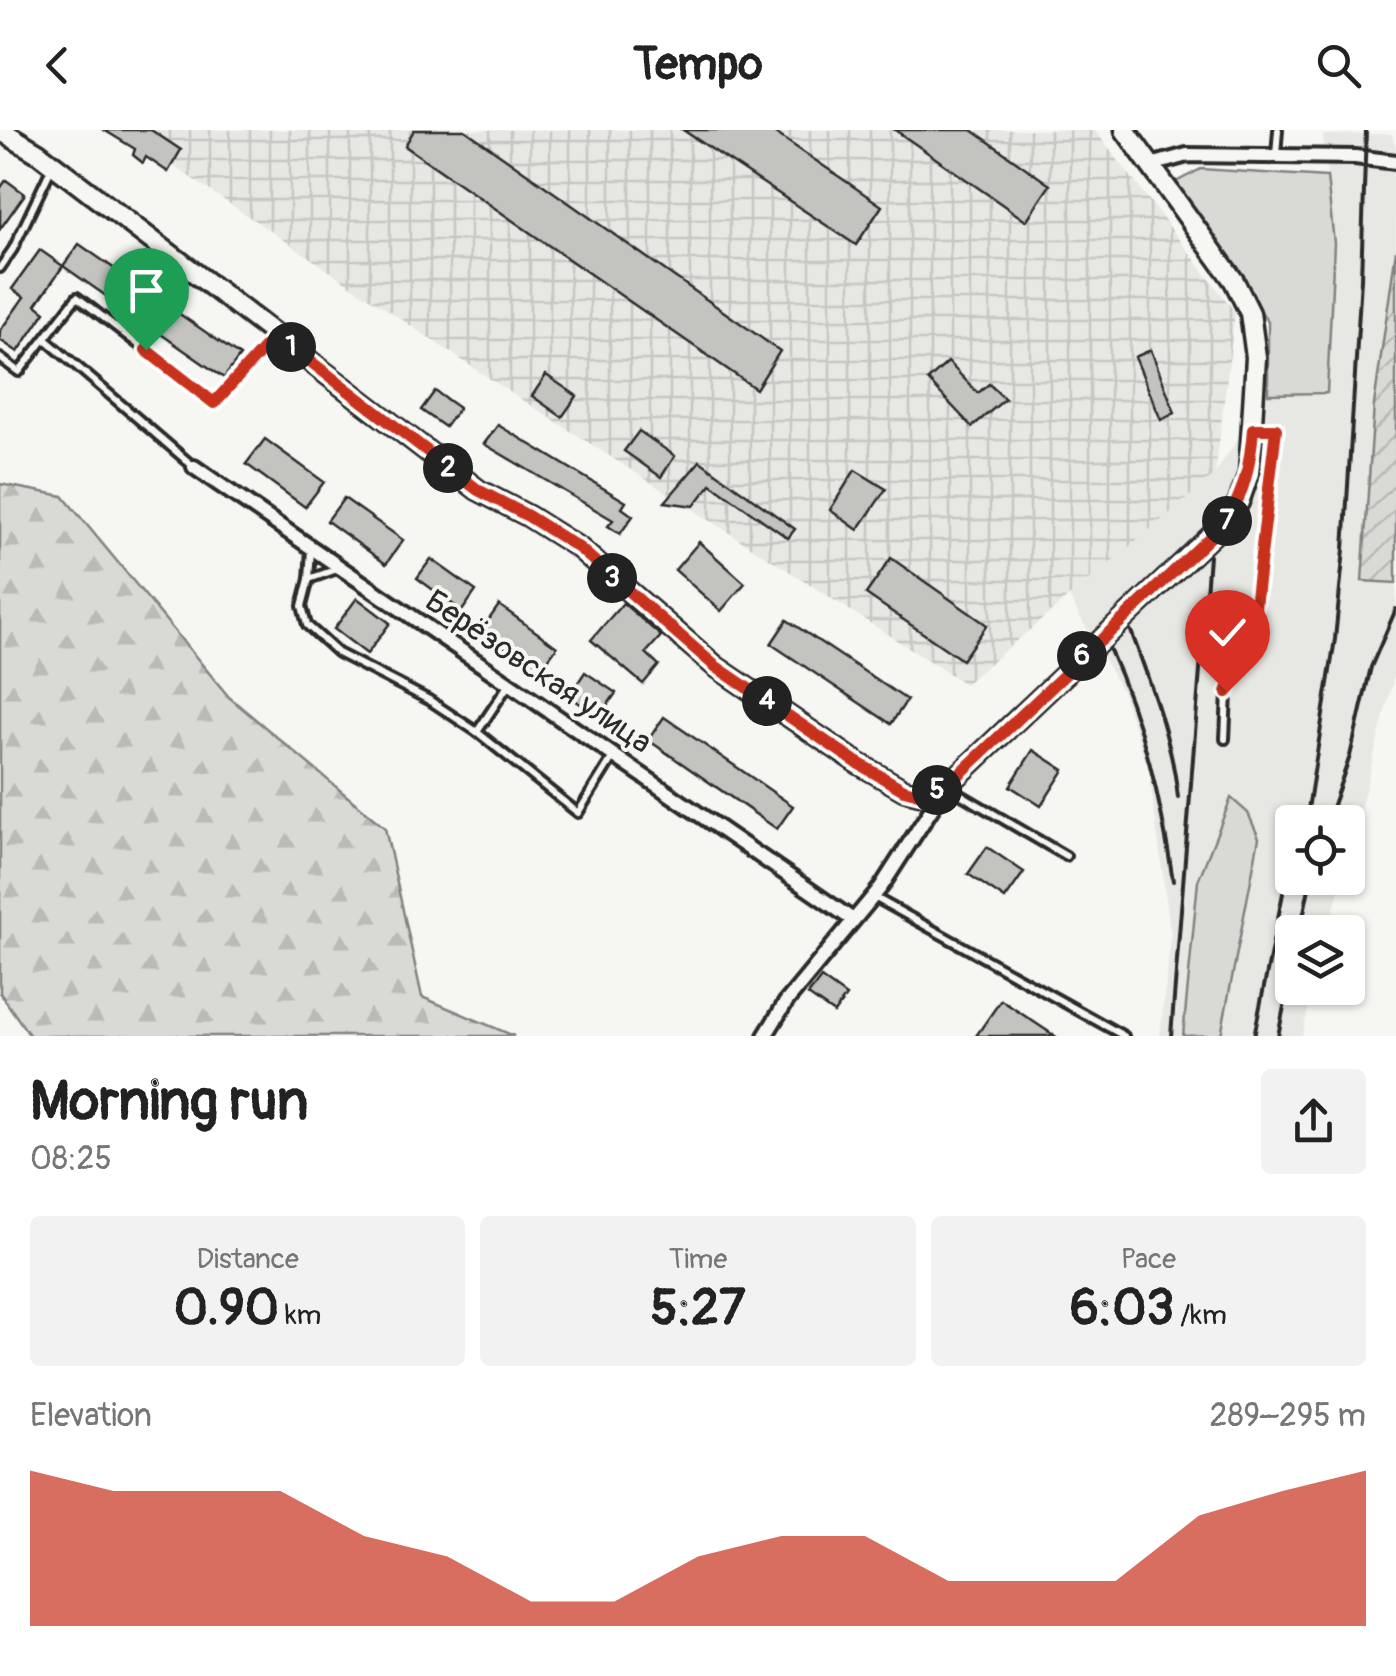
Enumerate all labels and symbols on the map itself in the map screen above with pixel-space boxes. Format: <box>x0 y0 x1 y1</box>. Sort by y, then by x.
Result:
pin <box>104 248 189 351</box>
pin: 1 <box>266 322 316 372</box>
pin: 2 <box>423 443 473 493</box>
pin: 7 <box>1202 496 1252 546</box>
pin: 3 <box>587 553 637 603</box>
street label: Берёзовская улица <box>417 581 659 763</box>
pin <box>1185 590 1270 693</box>
pin: 6 <box>1057 631 1107 681</box>
pin: 4 <box>742 676 792 726</box>
pin: 5 <box>912 765 962 815</box>

